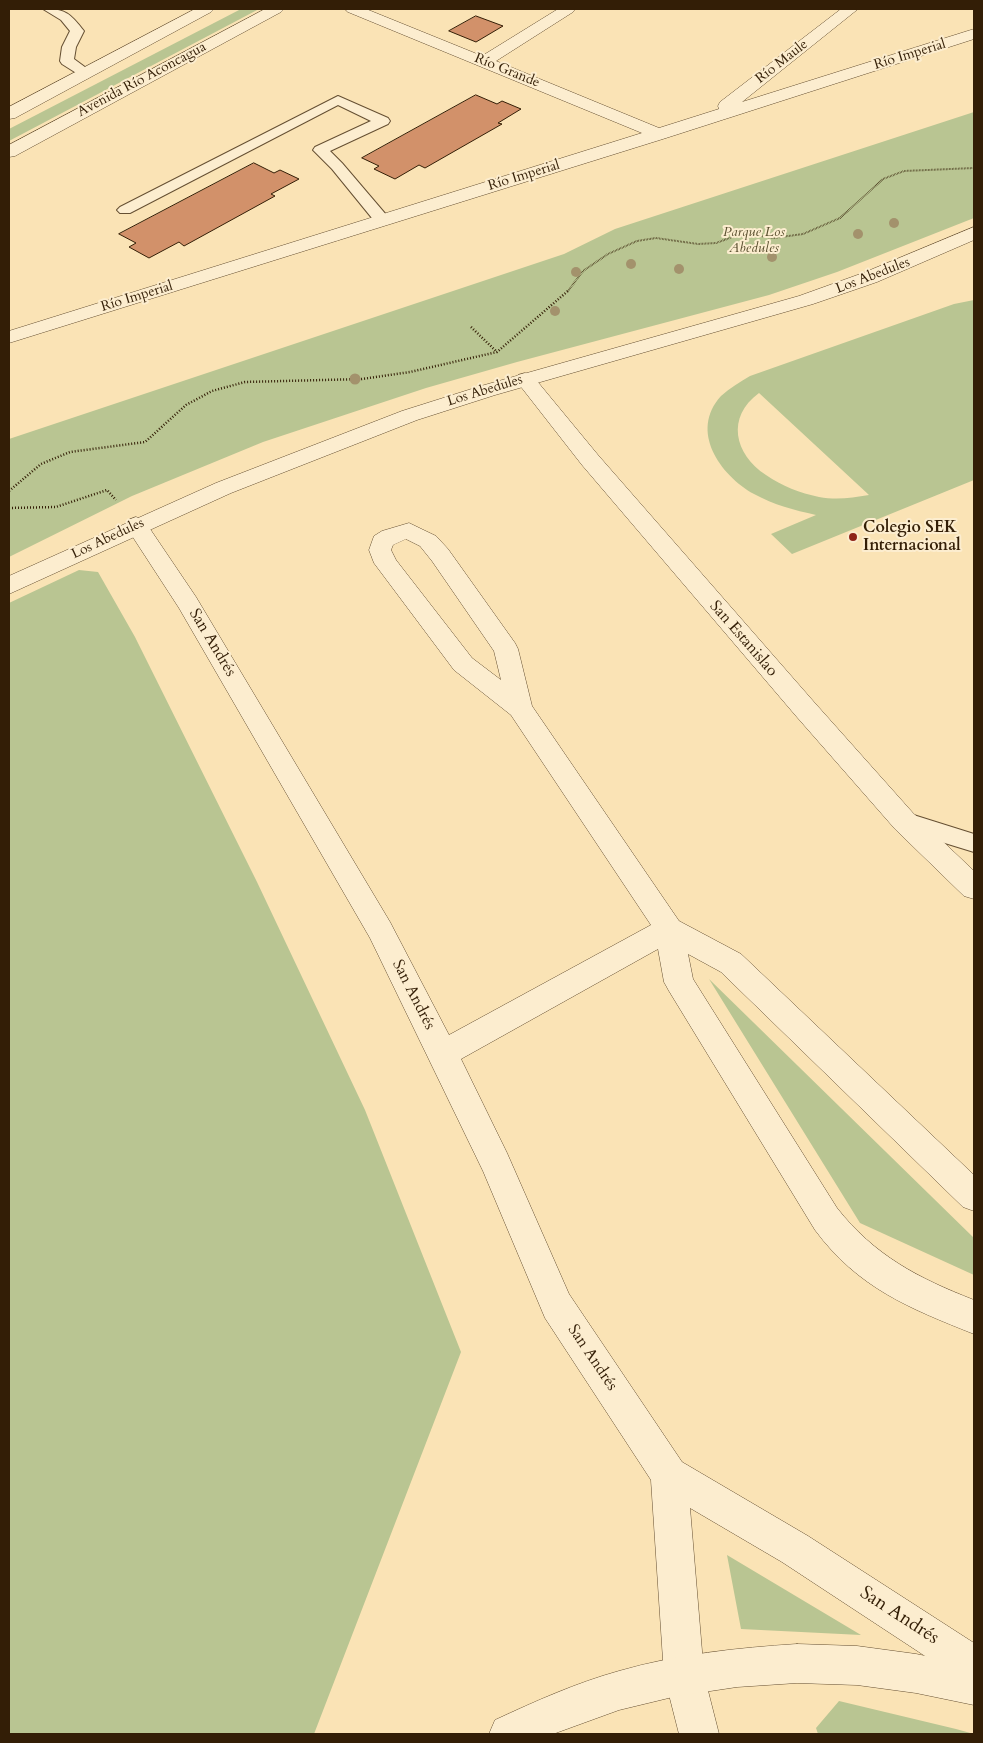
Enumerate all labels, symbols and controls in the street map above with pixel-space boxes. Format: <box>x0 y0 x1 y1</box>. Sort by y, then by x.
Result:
street label: Río Maule <box>752 36 812 88</box>
street label: Río Imperial <box>872 36 948 74</box>
street label: Avenida Río Aconcagua <box>75 39 209 121</box>
street label: Río Grande <box>472 50 542 92</box>
street label: Río Imperial <box>486 157 562 195</box>
park label: Parque Los Abedules <box>723 225 785 258</box>
street label: Los Abedules <box>834 254 912 298</box>
street label: Río Imperial <box>99 278 175 316</box>
street label: Los Abedules <box>445 372 525 410</box>
street label: Los Abedules <box>69 515 147 563</box>
place label: Colegio SEK Internacional <box>863 518 961 556</box>
marker: Colegio SEK Internacional <box>847 531 859 543</box>
street label: San Estanislao <box>705 597 781 681</box>
street label: San Andrés <box>184 606 240 680</box>
street label: San Andrés <box>387 957 439 1033</box>
street label: San Andrés <box>563 1321 621 1395</box>
street label: San Andrés <box>855 1582 943 1650</box>

